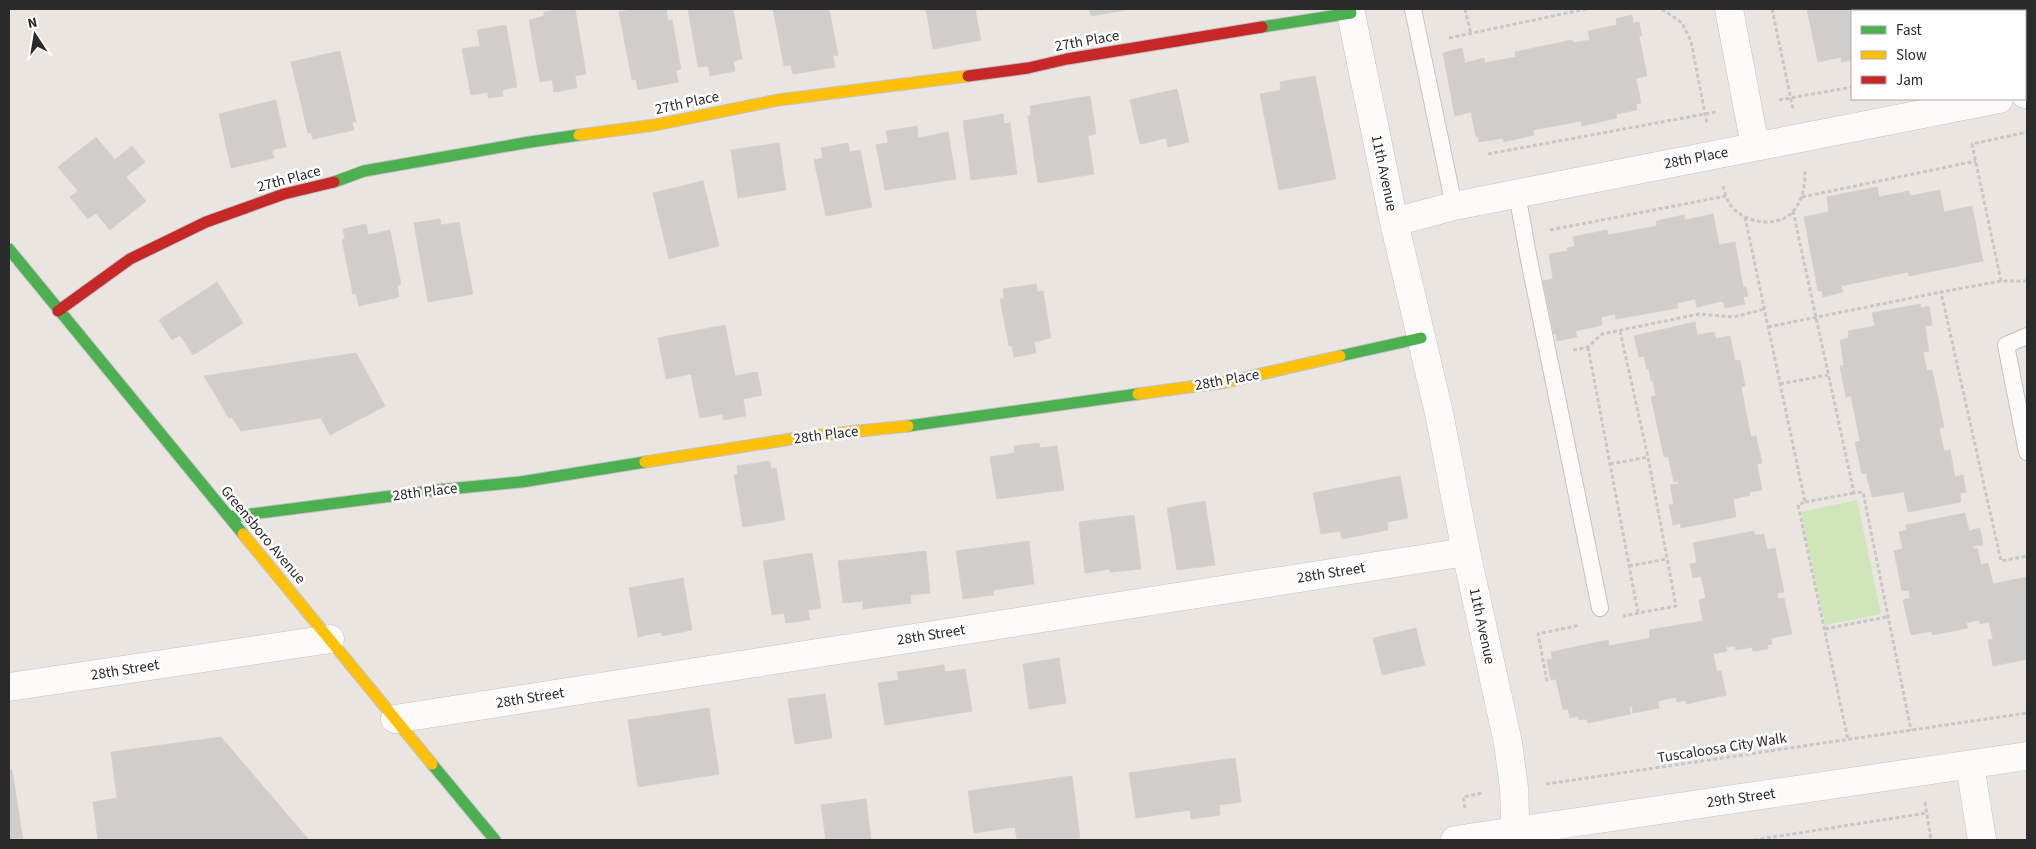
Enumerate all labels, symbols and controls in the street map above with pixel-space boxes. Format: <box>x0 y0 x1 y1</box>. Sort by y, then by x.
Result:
north arrow <box>10 10 60 60</box>
legend <box>1851 10 2026 100</box>
text: N <box>26 13 39 34</box>
text: Fast <box>1896 20 1922 41</box>
street label: 27th Place <box>1053 25 1121 57</box>
text: Slow <box>1896 45 1927 66</box>
text: Jam <box>1896 70 1923 91</box>
street label: 27th Place <box>653 86 721 120</box>
street label: 11th Avenue <box>1366 133 1402 213</box>
street label: 28th Place <box>1662 141 1730 175</box>
street label: 27th Place <box>255 160 323 198</box>
street label: 28th Place <box>1193 364 1261 396</box>
street label: 28th Place <box>792 421 860 449</box>
street label: 28th Place <box>391 478 459 506</box>
street label: Greensboro Avenue <box>216 481 310 589</box>
street label: 28th Street <box>1295 557 1367 589</box>
street label: 11th Avenue <box>1464 586 1500 666</box>
street label: 28th Street <box>895 619 967 651</box>
street label: 28th Street <box>89 654 161 686</box>
street label: 28th Street <box>494 682 566 714</box>
street label: Tuscaloosa City Walk <box>1656 727 1789 769</box>
street label: 29th Street <box>1706 783 1776 813</box>

